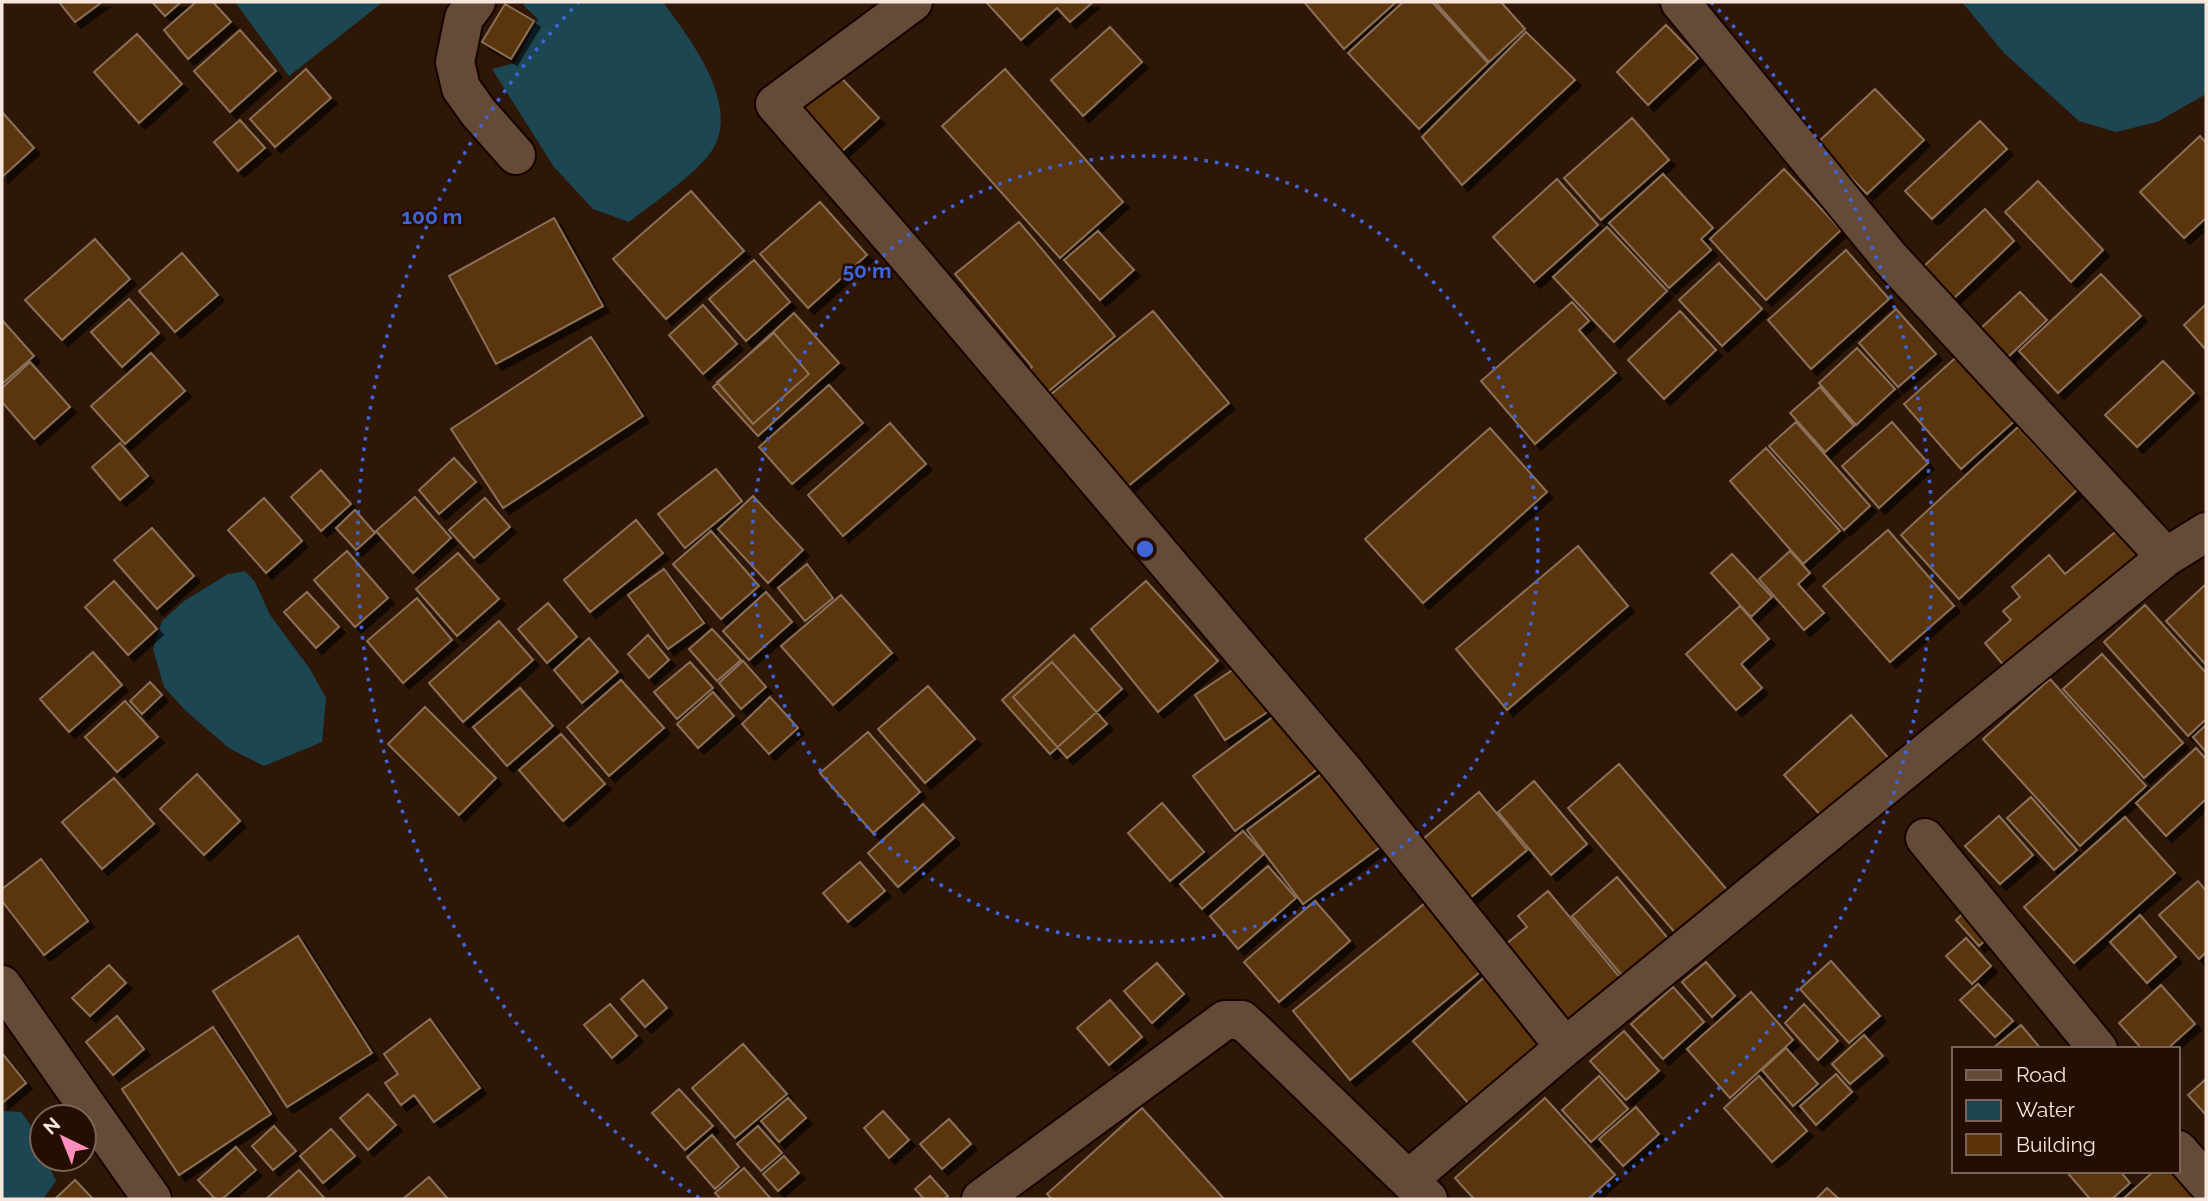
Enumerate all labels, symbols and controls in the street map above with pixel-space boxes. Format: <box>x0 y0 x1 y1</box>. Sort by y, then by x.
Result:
text: 100 m <box>402 204 462 229</box>
text: 50 m <box>842 258 892 283</box>
centre of rings <box>1133 537 1157 561</box>
legend <box>1952 1047 2180 1173</box>
text: Road <box>2016 1062 2066 1087</box>
text: Water <box>2016 1097 2075 1122</box>
north arrow <box>28 1103 98 1173</box>
text: N <box>39 1113 64 1139</box>
text: Building <box>2016 1132 2096 1157</box>

